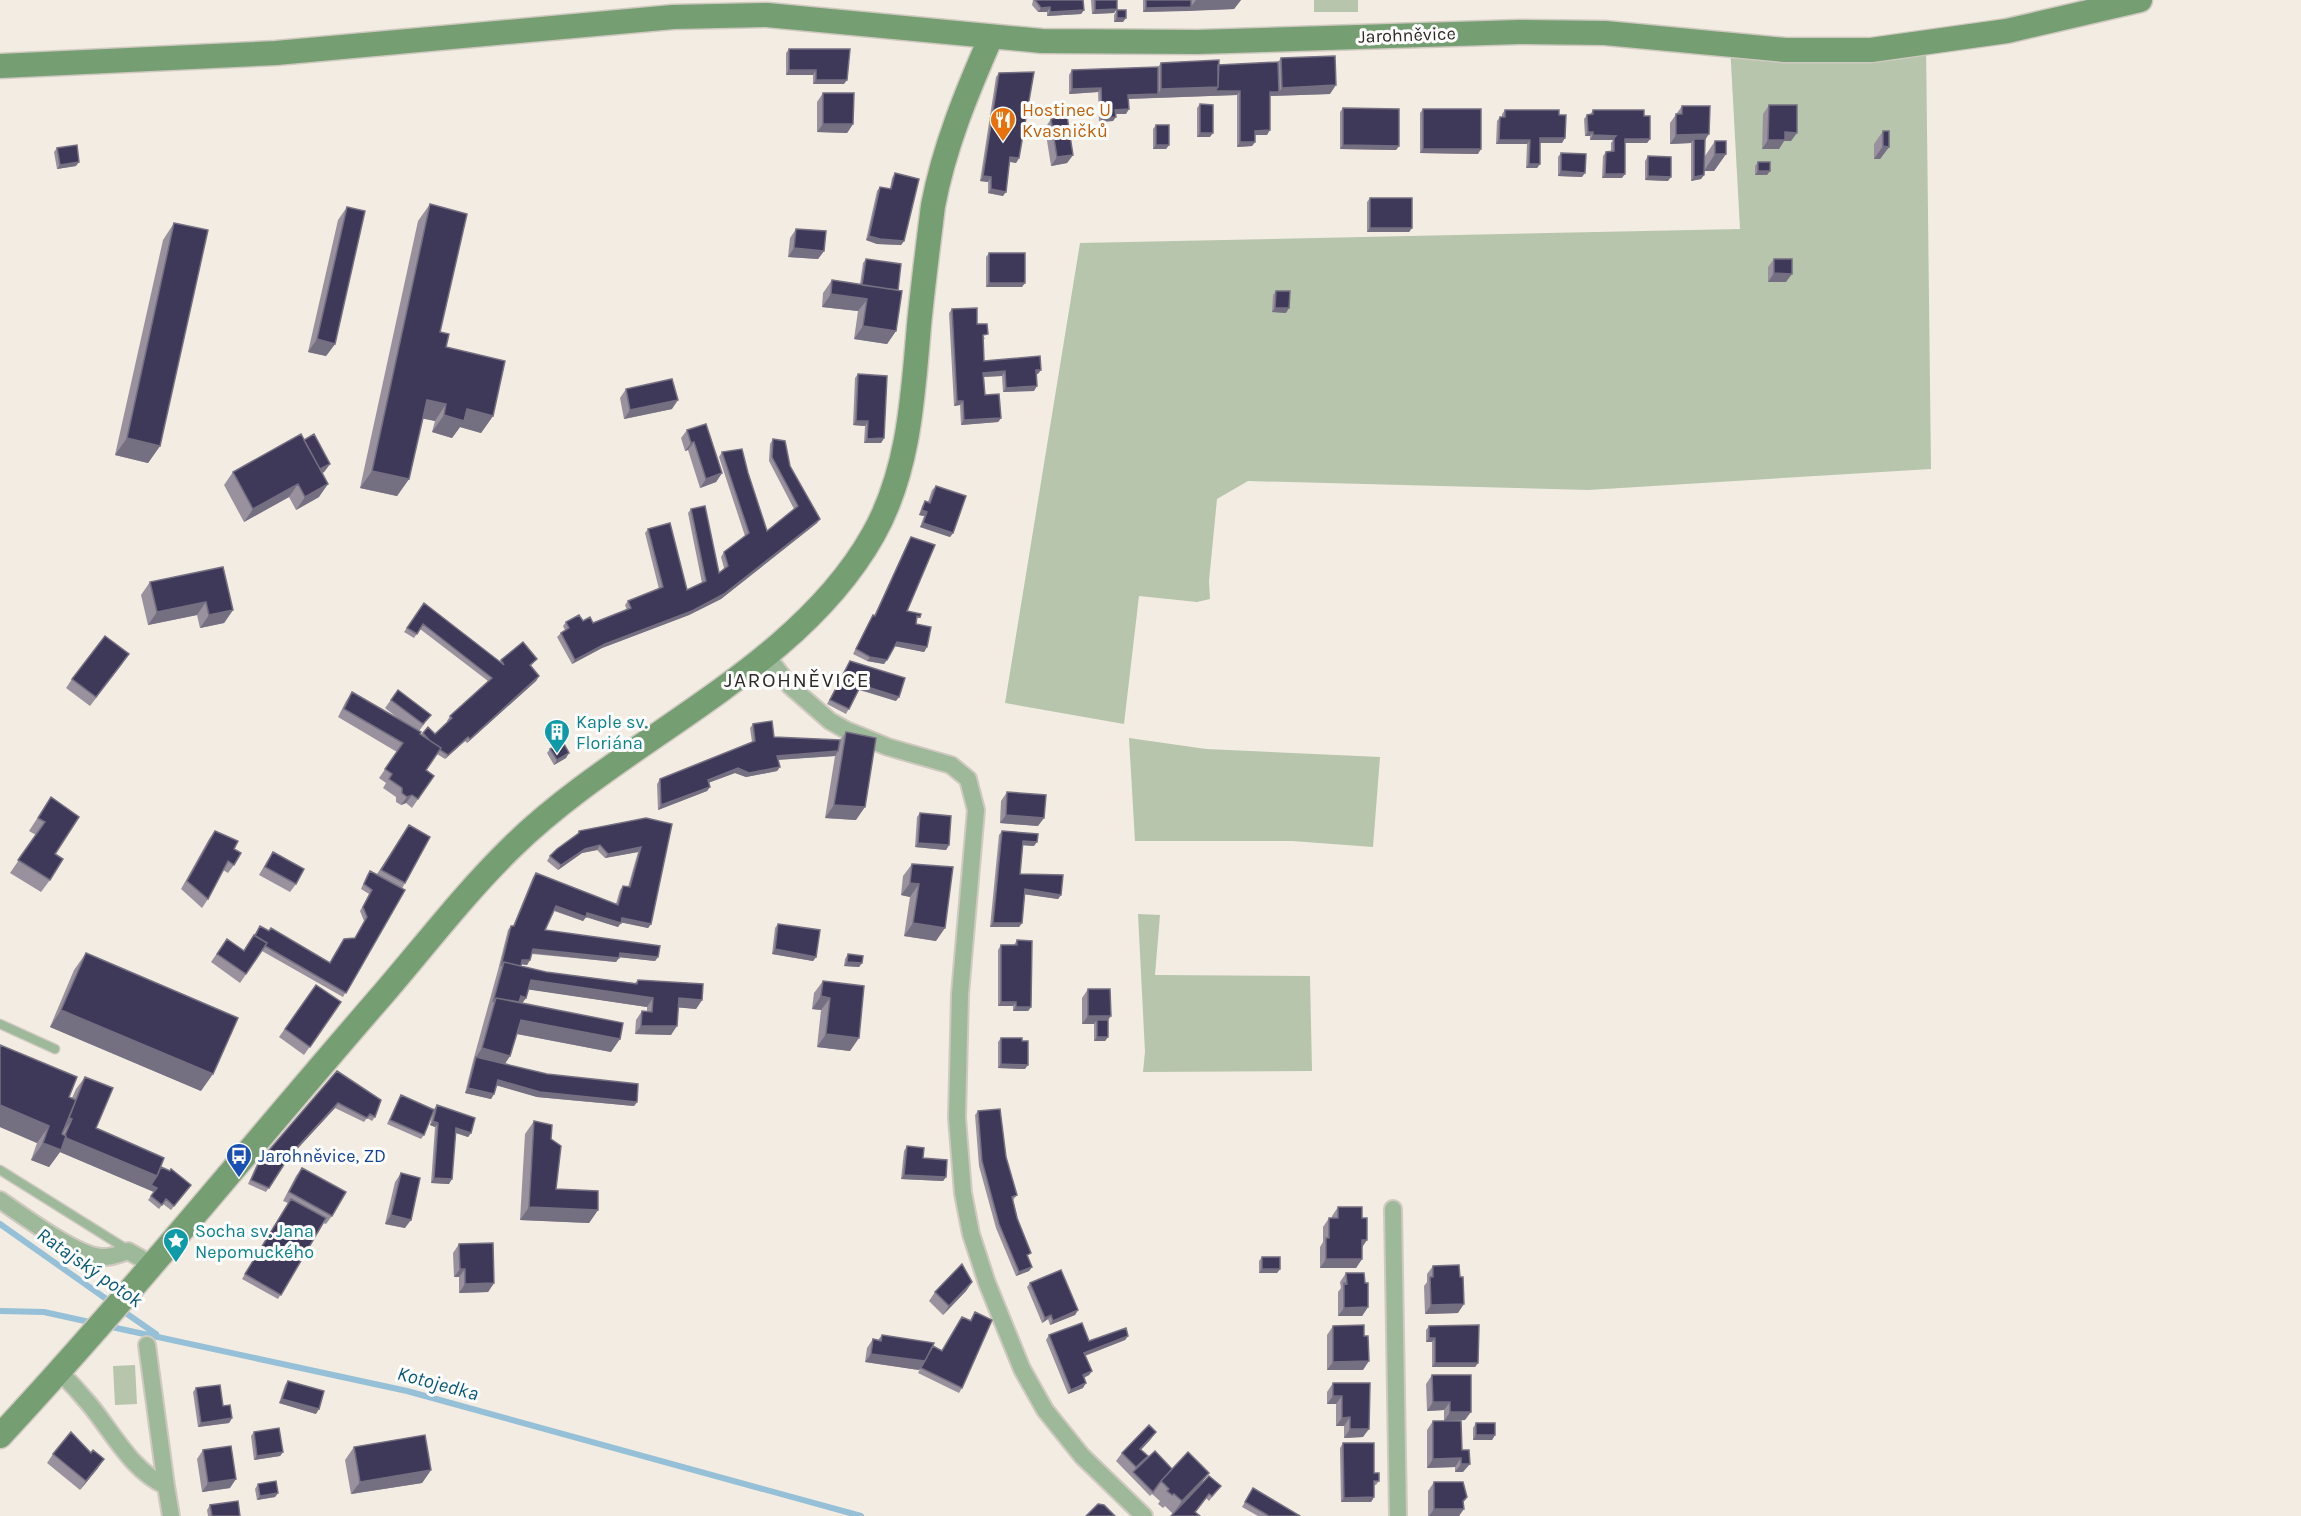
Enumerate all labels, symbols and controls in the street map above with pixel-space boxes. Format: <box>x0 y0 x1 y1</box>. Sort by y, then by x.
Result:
street label: Jarohněvice <box>1358 22 1456 48</box>
place label: Hostinec U Kvasničků <box>1022 99 1111 142</box>
restaurant icon: Hostinec U Kvasničků <box>988 105 1018 143</box>
district label: JAROHNĚVICE <box>724 668 870 692</box>
place label: Kaple sv. Floriána <box>576 711 648 754</box>
building icon: Kaple sv. Floriána <box>542 717 572 755</box>
bus stop icon: Jarohněvice, ZD <box>224 1141 254 1179</box>
place label: Jarohněvice, ZD <box>258 1145 386 1167</box>
place label: Socha sv. Jana Nepomuckého <box>195 1220 314 1263</box>
water label: Ratajský potok <box>33 1223 147 1313</box>
place icon: Socha sv. Jana Nepomuckého <box>161 1226 191 1264</box>
water label: Kotojedka <box>395 1362 481 1405</box>

